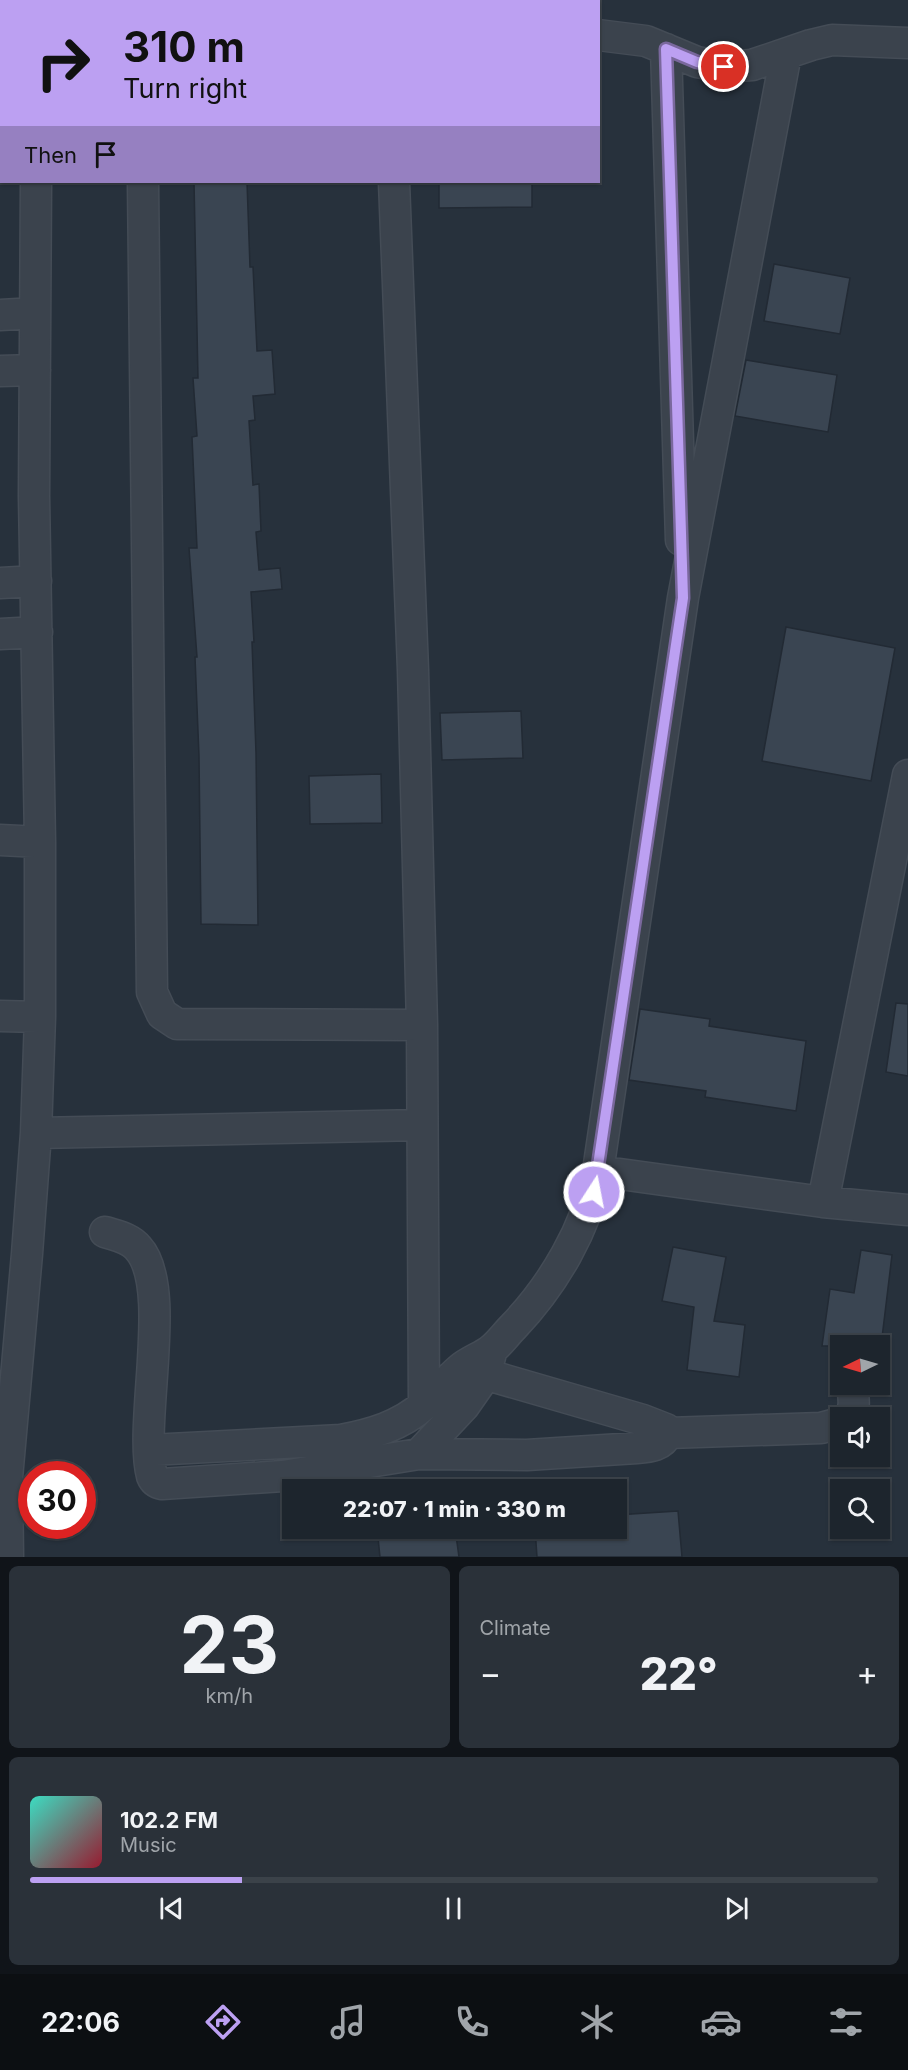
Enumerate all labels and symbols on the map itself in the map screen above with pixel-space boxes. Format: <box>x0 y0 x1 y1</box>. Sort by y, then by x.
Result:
pin <box>698 41 749 92</box>
position arrow <box>562 1160 626 1224</box>
north arrow <box>830 1335 890 1395</box>
speed limit sign: 30 <box>18 1461 96 1539</box>

